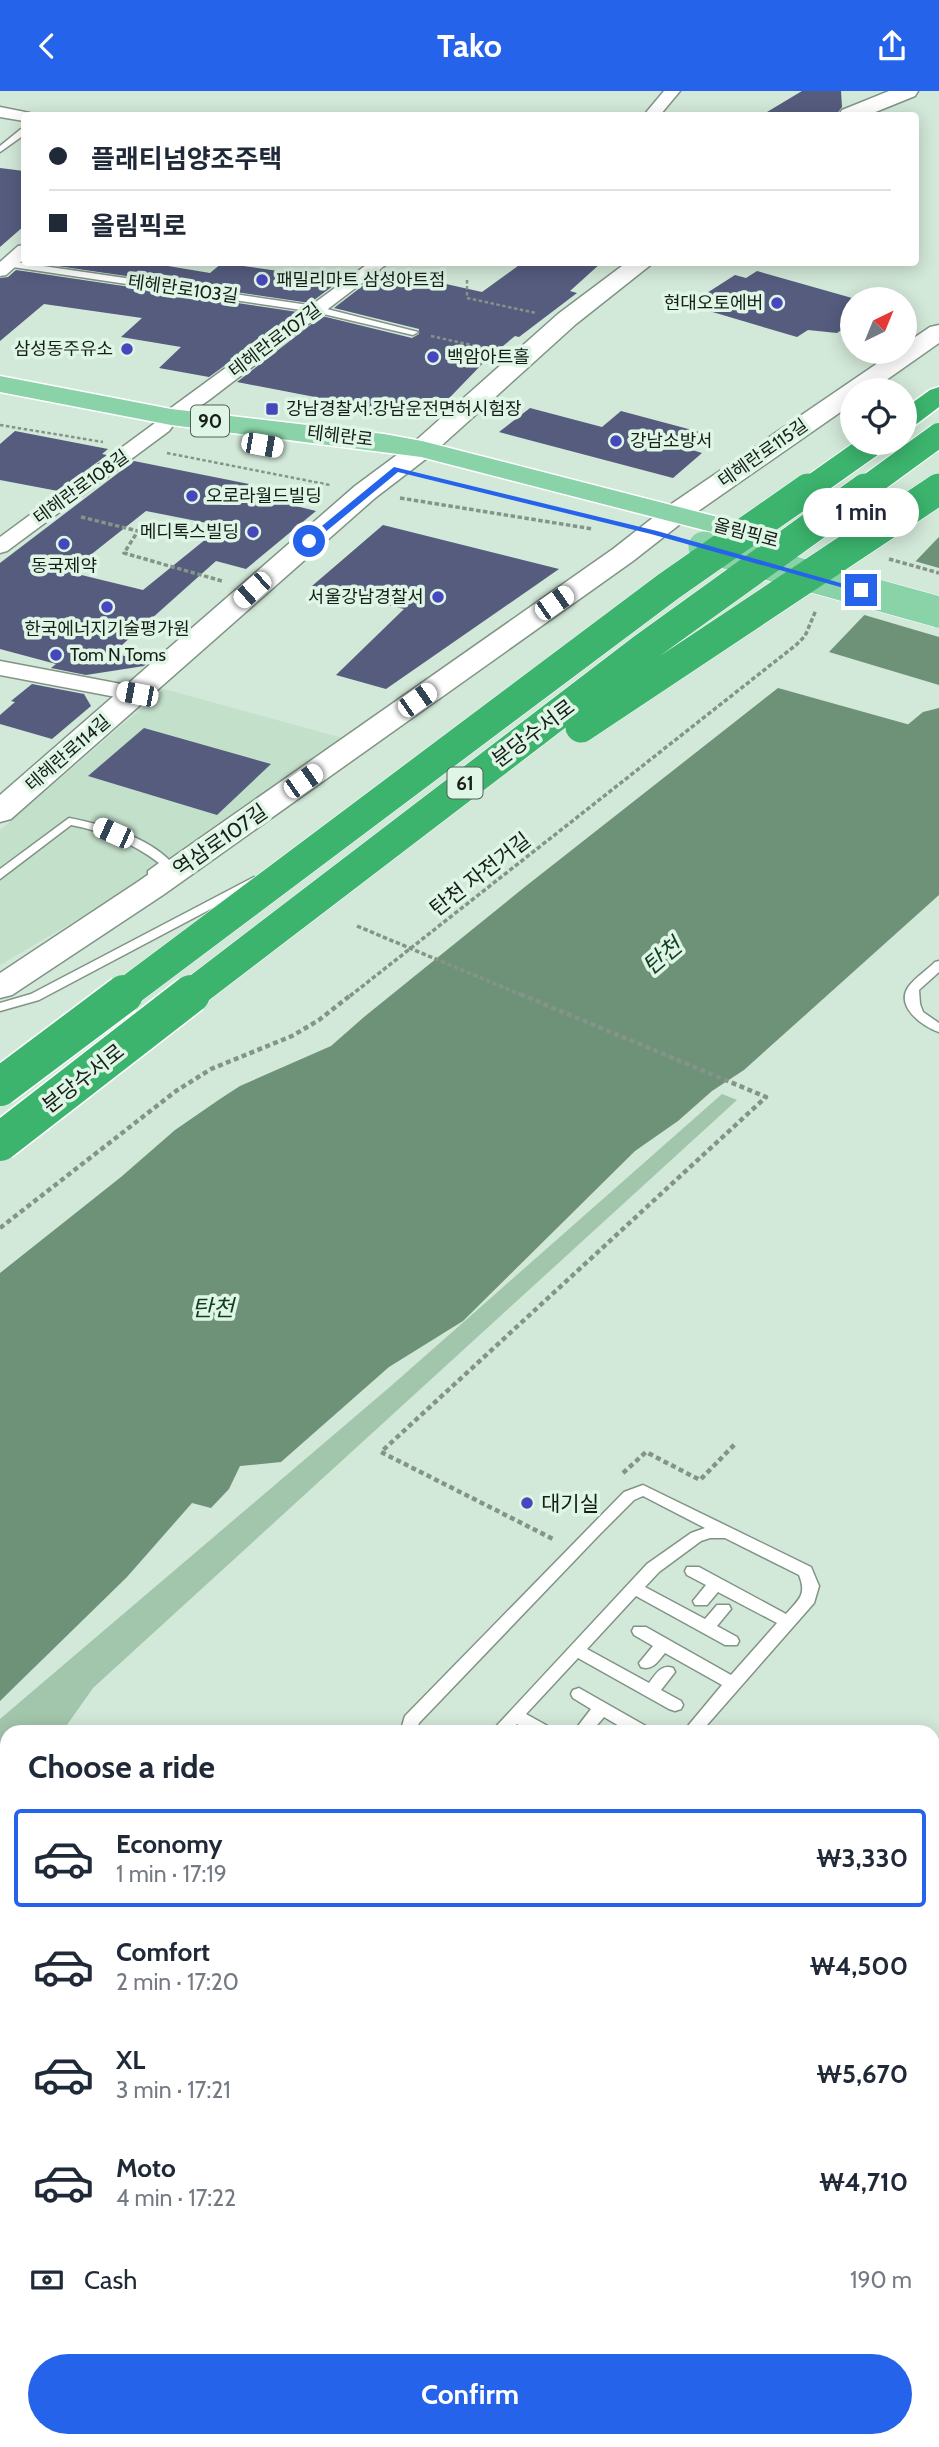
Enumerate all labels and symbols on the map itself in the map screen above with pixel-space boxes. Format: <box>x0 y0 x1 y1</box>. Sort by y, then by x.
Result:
place label: 패밀리마트 삼성아트점 <box>276 269 446 291</box>
street label: 테헤란로103길 <box>127 270 239 308</box>
marker: 패밀리마트 삼성아트점 <box>254 272 270 288</box>
north arrow <box>840 287 917 364</box>
place label: 현대오토에버 <box>664 292 763 314</box>
marker: 현대오토에버 <box>769 295 785 311</box>
street label: 테헤란로107길 <box>224 298 326 382</box>
place label: 삼성동주유소 <box>14 338 113 360</box>
marker: 삼성동주유소 <box>119 341 135 357</box>
place label: 백암아트홀 <box>447 346 530 368</box>
marker: 백암아트홀 <box>425 349 441 365</box>
place label: 강남경찰서.강남운전면허시험장 <box>286 398 522 420</box>
marker: 강남경찰서.강남운전면허시험장 <box>264 401 280 417</box>
road number: 90 <box>191 405 229 437</box>
street label: 테헤란로115길 <box>714 414 812 492</box>
street label: 테헤란로 <box>306 421 374 451</box>
place label: 강남소방서 <box>630 430 713 452</box>
car <box>240 431 285 459</box>
marker: 강남소방서 <box>608 433 624 449</box>
street label: 테헤란로108길 <box>29 445 133 529</box>
place label: 오로라월드빌딩 <box>206 485 322 507</box>
marker: 오로라월드빌딩 <box>184 488 200 504</box>
callout: 1 min <box>803 489 919 538</box>
street label: 올림픽로 <box>711 514 781 552</box>
place label: 메디톡스빌딩 <box>140 521 239 543</box>
marker: 메디톡스빌딩 <box>245 524 261 540</box>
route start <box>293 525 325 557</box>
marker: 동국제약 <box>56 536 72 552</box>
place label: 동국제약 <box>31 555 97 577</box>
car <box>230 568 275 612</box>
route end <box>845 574 877 606</box>
car <box>531 582 578 624</box>
place label: 서울강남경찰서 <box>308 586 424 608</box>
marker: 서울강남경찰서 <box>430 589 446 605</box>
marker: 한국에너지기술평가원 <box>99 599 115 615</box>
place label: 한국에너지기술평가원 <box>24 618 190 640</box>
place label: Tom N Toms <box>70 644 166 666</box>
marker: Tom N Toms <box>48 647 64 663</box>
car <box>394 679 441 721</box>
car <box>115 680 160 708</box>
street label: 분당수서로 <box>487 694 579 772</box>
street label: 테헤란로114길 <box>21 710 115 796</box>
car <box>280 760 327 802</box>
road number: 61 <box>448 768 482 799</box>
street label: 역삼로107길 <box>168 798 272 882</box>
car <box>90 815 137 851</box>
street label: 탄천 자전거길 <box>425 827 535 921</box>
water label: 탄천 <box>637 930 689 980</box>
street label: 분당수서로 <box>37 1038 129 1118</box>
water label: 탄천 <box>192 1294 237 1322</box>
place label: 대기실 <box>541 1491 599 1516</box>
marker: 대기실 <box>519 1495 535 1511</box>

